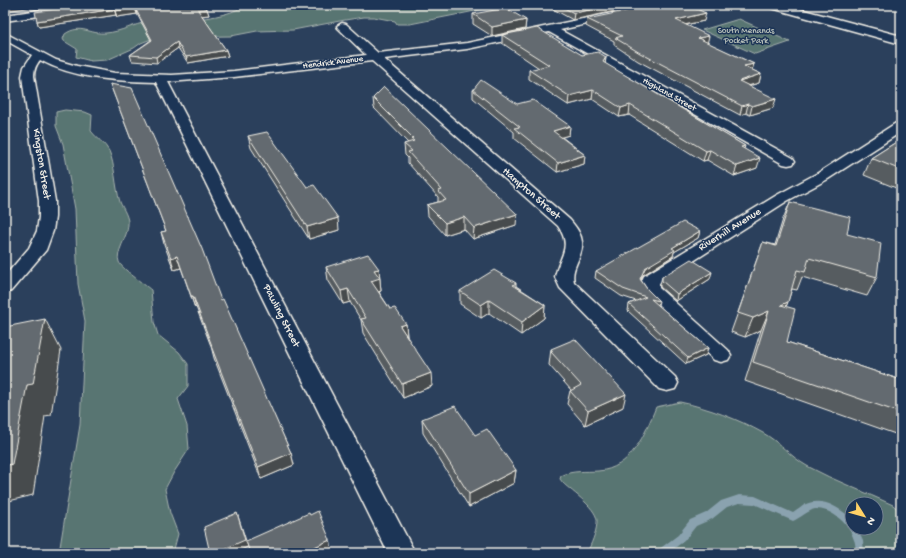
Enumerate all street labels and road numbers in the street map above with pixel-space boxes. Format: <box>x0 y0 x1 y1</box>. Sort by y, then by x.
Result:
street label: Hendrick Avenue <box>302 54 364 72</box>
street label: Highland Street <box>640 76 699 115</box>
street label: Kingston Street <box>29 128 53 202</box>
street label: Hampton Street <box>500 166 564 223</box>
street label: Riverhill Avenue <box>697 206 764 254</box>
street label: Pawling Street <box>260 282 303 351</box>

